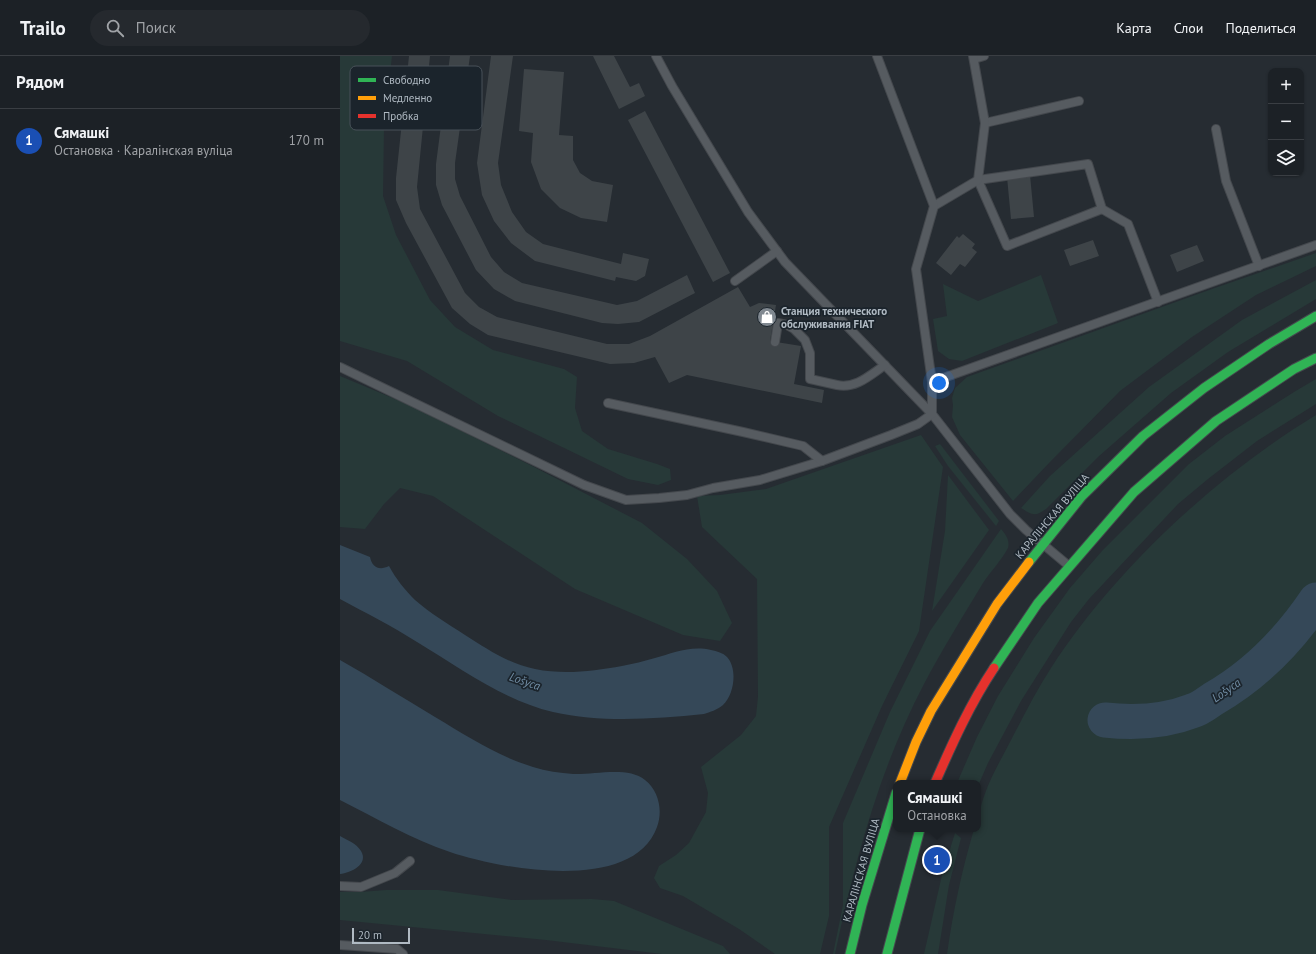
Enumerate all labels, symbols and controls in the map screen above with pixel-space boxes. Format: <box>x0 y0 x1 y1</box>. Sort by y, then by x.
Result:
search box <box>90 10 370 46</box>
text: Trailo <box>20 16 66 40</box>
icon: search <box>104 17 126 39</box>
text: Поиск <box>136 18 176 37</box>
text: Карта <box>1116 19 1152 37</box>
text: Слои <box>1174 19 1203 37</box>
text: Поделиться <box>1225 19 1296 37</box>
legend <box>350 66 482 130</box>
map controls <box>1268 68 1304 176</box>
button: + <box>1268 68 1304 104</box>
text: Рядом <box>16 71 64 93</box>
text: Свободно <box>383 73 430 87</box>
text: Медленно <box>383 91 432 105</box>
button: − <box>1268 104 1304 140</box>
text: Пробка <box>383 109 419 123</box>
text: Сямашкі <box>54 123 109 142</box>
text: 1 <box>25 132 33 149</box>
text: 170 m <box>289 132 324 149</box>
button: layers <box>1268 140 1304 176</box>
text: Остановка · Каралінская вуліца <box>54 142 233 159</box>
place label: Станция технического обслуживания FIAT <box>781 304 887 331</box>
shop icon: Станция технического обслуживания FIAT <box>756 306 778 328</box>
your location <box>929 373 949 393</box>
street label: КАРАЛІНСКАЯ ВУЛІЦА <box>1012 470 1092 562</box>
water label: Lošyca <box>508 669 543 693</box>
water label: Lošyca <box>1209 675 1243 705</box>
popup <box>893 780 981 832</box>
text: Сямашкі <box>907 788 963 807</box>
text: Остановка <box>907 807 967 824</box>
street label: КАРАЛІНСКАЯ ВУЛІЦА <box>839 816 883 923</box>
pin: 1 <box>924 845 950 875</box>
scale bar <box>352 926 410 945</box>
text: 20 m <box>358 928 382 942</box>

